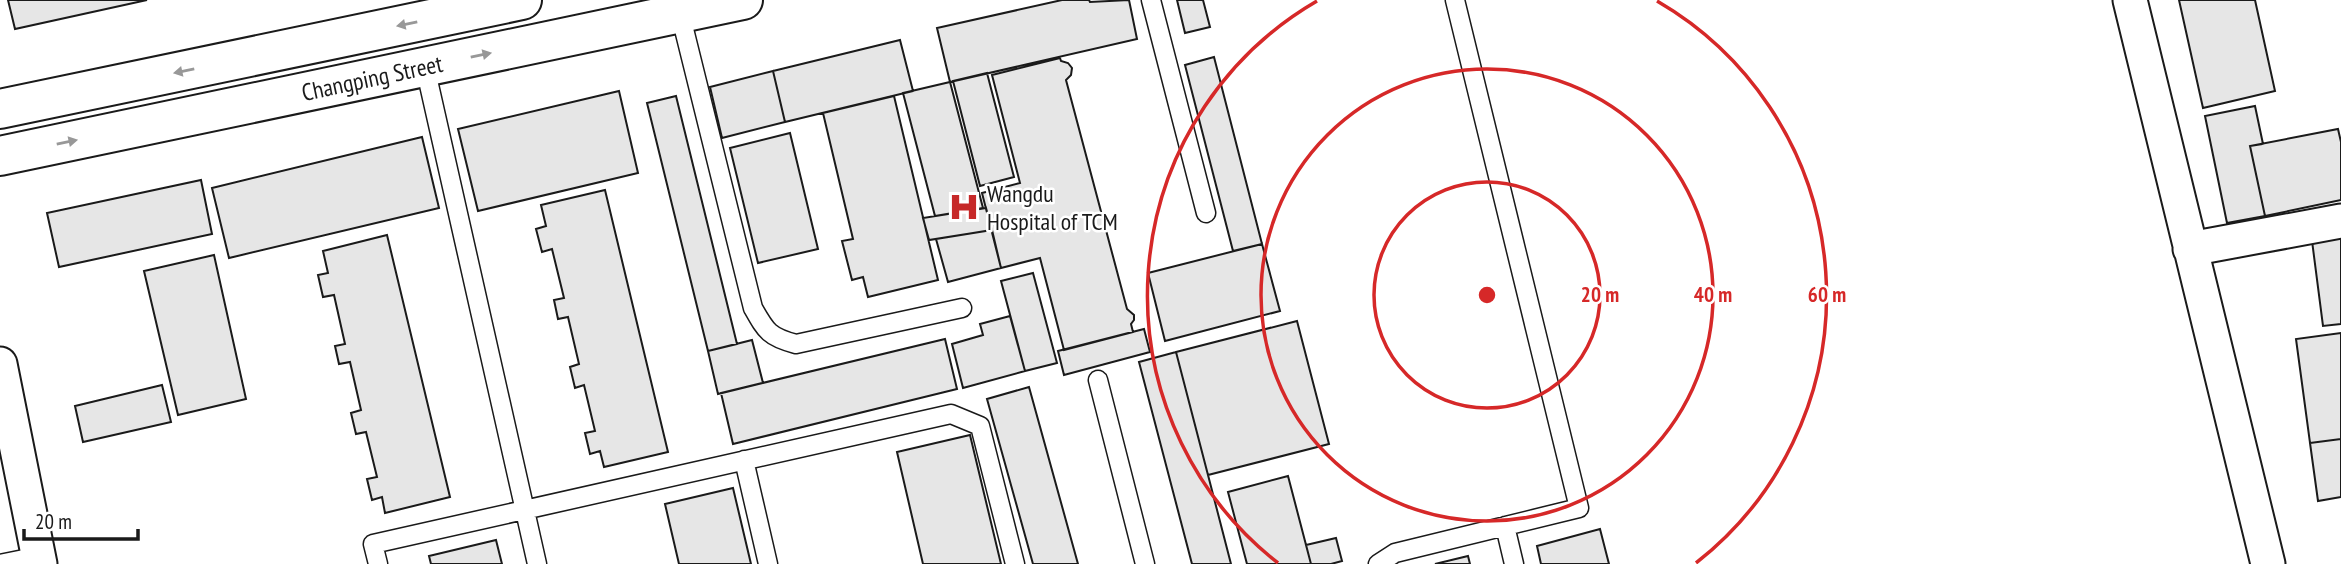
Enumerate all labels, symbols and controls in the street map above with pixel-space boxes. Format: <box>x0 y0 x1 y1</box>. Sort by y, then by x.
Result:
one-way arrow <box>396 19 418 30</box>
street label: Changping Street <box>299 48 446 108</box>
one-way arrow <box>470 49 492 60</box>
one-way arrow <box>173 65 195 76</box>
one-way arrow <box>56 136 78 147</box>
place label: Wangdu Hospital of TCM <box>987 178 1118 237</box>
hospital icon: Wangdu Hospital of TCM <box>947 190 981 224</box>
text: 20 m <box>1581 281 1619 308</box>
text: 40 m <box>1694 281 1732 308</box>
text: 60 m <box>1808 281 1846 308</box>
centre of rings <box>1475 283 1499 307</box>
scale bar <box>24 498 138 542</box>
text: 20 m <box>35 508 72 535</box>

